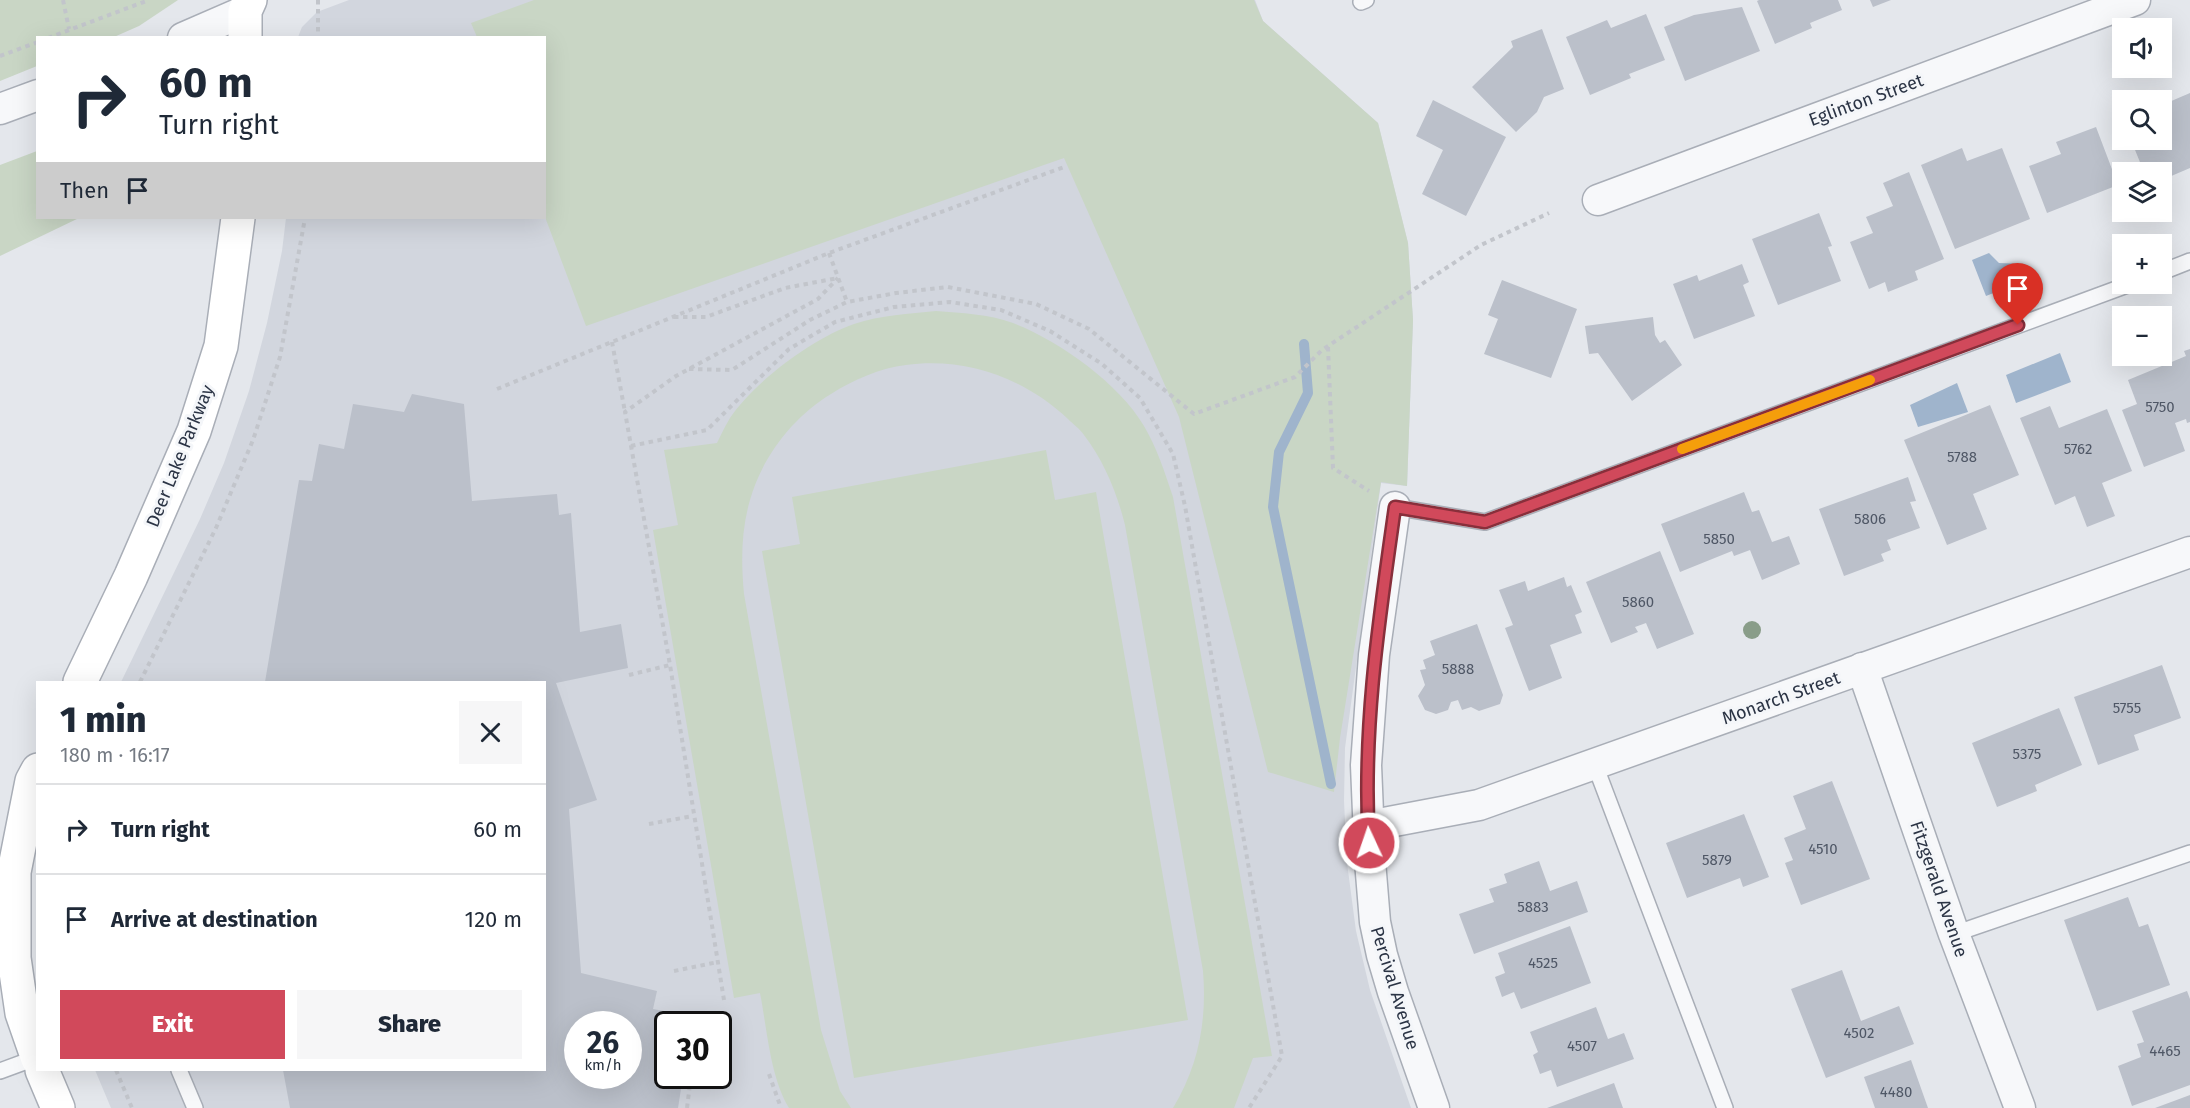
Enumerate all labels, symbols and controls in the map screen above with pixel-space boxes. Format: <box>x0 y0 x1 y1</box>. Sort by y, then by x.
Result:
map controls <box>2112 18 2172 366</box>
button: sound <box>2112 18 2172 78</box>
text: 60 m <box>159 58 253 108</box>
icon: right <box>60 60 138 138</box>
street label: Eglinton Street <box>1806 69 1927 131</box>
button: search <box>2112 90 2172 150</box>
text: Turn right <box>159 109 279 141</box>
button: layers <box>2112 162 2172 222</box>
icon: arrive <box>121 174 154 207</box>
text: Then <box>60 177 109 204</box>
button: + <box>2112 234 2172 294</box>
pin <box>1992 263 2043 325</box>
icon: arrive <box>2001 272 2034 305</box>
button: − <box>2112 306 2172 366</box>
street label: Deer Lake Parkway <box>141 381 219 530</box>
house number: 5750 <box>2145 398 2175 416</box>
house number: 5762 <box>2064 440 2092 458</box>
house number: 5788 <box>1947 448 1977 466</box>
house number: 5806 <box>1854 510 1886 528</box>
house number: 5850 <box>1703 530 1735 548</box>
house number: 5860 <box>1622 593 1654 611</box>
house number: 5888 <box>1442 660 1474 678</box>
street label: Monarch Street <box>1719 666 1843 730</box>
text: 1 min <box>60 698 146 742</box>
house number: 5755 <box>2113 699 2141 717</box>
button: close <box>459 701 522 764</box>
text: 180 m · 16:17 <box>60 743 170 767</box>
house number: 5375 <box>2013 745 2041 763</box>
position arrow <box>1337 811 1401 875</box>
icon: right <box>60 813 93 846</box>
text: Turn right <box>111 816 210 843</box>
text: 60 m <box>473 816 522 843</box>
street label: Fitzgerald Avenue <box>1905 818 1973 960</box>
house number: 4510 <box>1808 840 1838 858</box>
house number: 5879 <box>1702 851 1732 869</box>
house number: 5883 <box>1517 898 1549 916</box>
icon: arrive <box>60 903 93 936</box>
text: Arrive at destination <box>111 906 318 933</box>
text: 120 m <box>465 906 522 933</box>
street label: Percival Avenue <box>1366 924 1424 1052</box>
house number: 4525 <box>1528 954 1558 972</box>
button: Exit <box>60 990 285 1059</box>
button: Share <box>297 990 522 1059</box>
speed limit sign: 30 <box>654 1011 732 1089</box>
house number: 4502 <box>1844 1024 1874 1042</box>
text: 26 <box>587 1025 619 1061</box>
house number: 4507 <box>1567 1037 1597 1055</box>
house number: 4465 <box>2149 1042 2181 1060</box>
text: km/h <box>584 1056 622 1074</box>
house number: 4480 <box>1880 1083 1912 1101</box>

